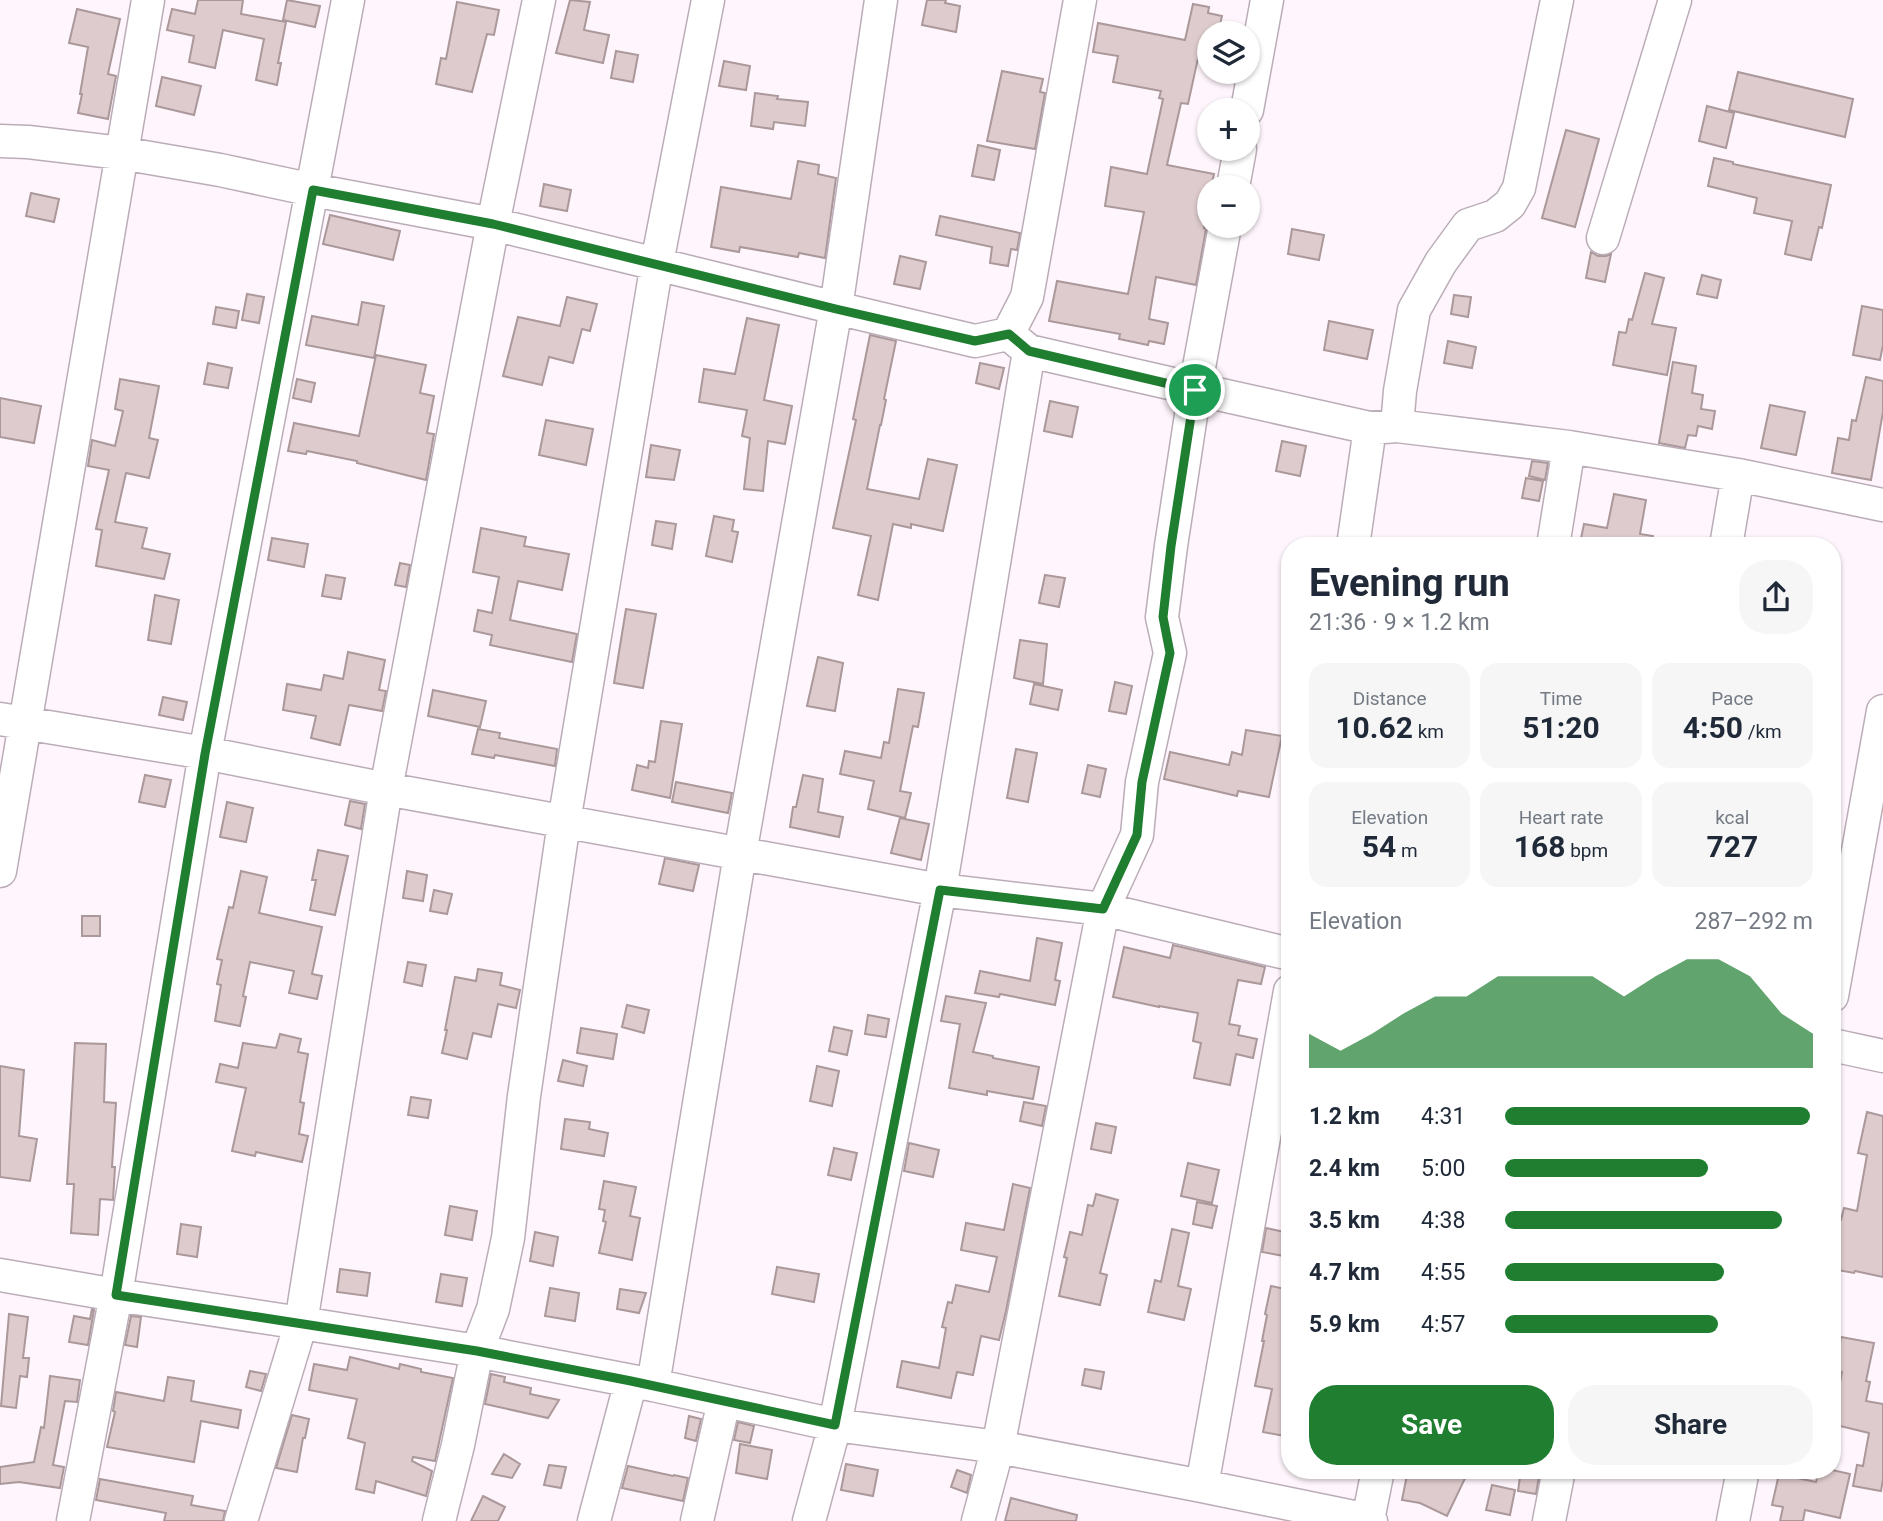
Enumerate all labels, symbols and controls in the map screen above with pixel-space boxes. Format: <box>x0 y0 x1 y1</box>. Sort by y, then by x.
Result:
map controls <box>1197 21 1260 238</box>
button: layers <box>1197 21 1260 84</box>
button: + <box>1197 98 1260 161</box>
button: − <box>1197 175 1260 238</box>
pin <box>1165 360 1225 420</box>
icon: arrive <box>1176 371 1214 409</box>
button: share <box>1739 560 1813 634</box>
text: Evening run <box>1309 561 1510 605</box>
text: 21:36 · 9 × 1.2 km <box>1309 609 1490 636</box>
text: Distance <box>1353 687 1427 710</box>
text: Time <box>1540 687 1582 710</box>
text: Pace <box>1711 687 1753 710</box>
text: 10.62 <box>1335 710 1413 745</box>
text: 51:20 <box>1522 710 1600 745</box>
text: 4:50 <box>1683 710 1743 745</box>
text: km <box>1413 720 1444 743</box>
text: /km <box>1743 720 1782 743</box>
text: Elevation <box>1351 806 1428 829</box>
text: Heart rate <box>1519 806 1603 829</box>
text: kcal <box>1715 806 1750 829</box>
text: 54 <box>1362 829 1396 864</box>
text: 168 <box>1514 829 1565 864</box>
text: 727 <box>1707 829 1758 864</box>
text: m <box>1396 839 1418 862</box>
text: bpm <box>1565 839 1608 862</box>
text: Elevation <box>1309 908 1402 935</box>
text: 287–292 m <box>1694 908 1813 935</box>
text: 1.2 km <box>1309 1103 1380 1130</box>
text: 4:31 <box>1421 1103 1465 1130</box>
text: 2.4 km <box>1309 1155 1380 1182</box>
text: 5:00 <box>1421 1155 1465 1182</box>
text: 3.5 km <box>1309 1207 1380 1234</box>
text: 4:38 <box>1421 1207 1465 1234</box>
text: 4.7 km <box>1309 1259 1380 1286</box>
text: 4:55 <box>1421 1259 1465 1286</box>
text: 5.9 km <box>1309 1311 1380 1338</box>
text: 4:57 <box>1421 1311 1465 1338</box>
button: Save <box>1309 1385 1554 1465</box>
button: Share <box>1568 1385 1813 1465</box>

